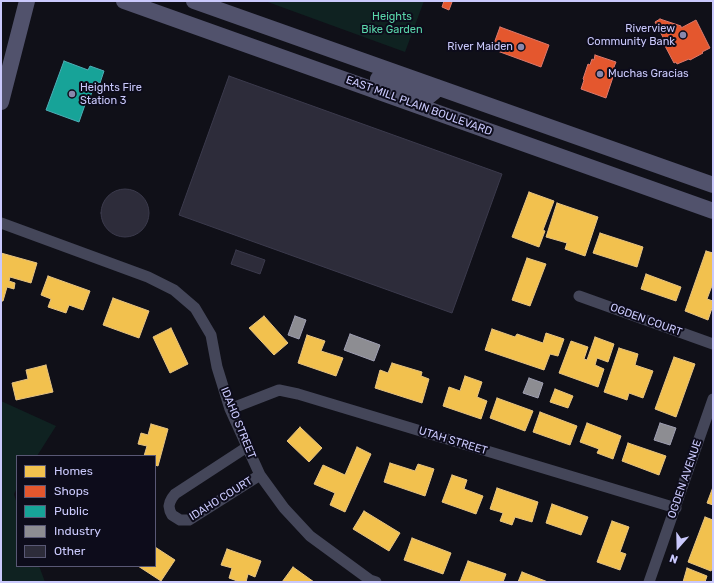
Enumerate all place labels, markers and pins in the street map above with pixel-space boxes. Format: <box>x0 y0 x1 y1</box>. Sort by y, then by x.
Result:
place label: Riverview Community Bank <box>587 22 675 48</box>
marker: Riverview Community Bank <box>678 30 688 40</box>
place label: River Maiden <box>447 40 513 54</box>
marker: River Maiden <box>516 42 526 52</box>
place label: Muchas Gracias <box>608 67 689 81</box>
marker: Muchas Gracias <box>595 69 605 79</box>
place label: Heights Fire Station 3 <box>80 81 142 107</box>
marker: Heights Fire Station 3 <box>67 89 77 99</box>

